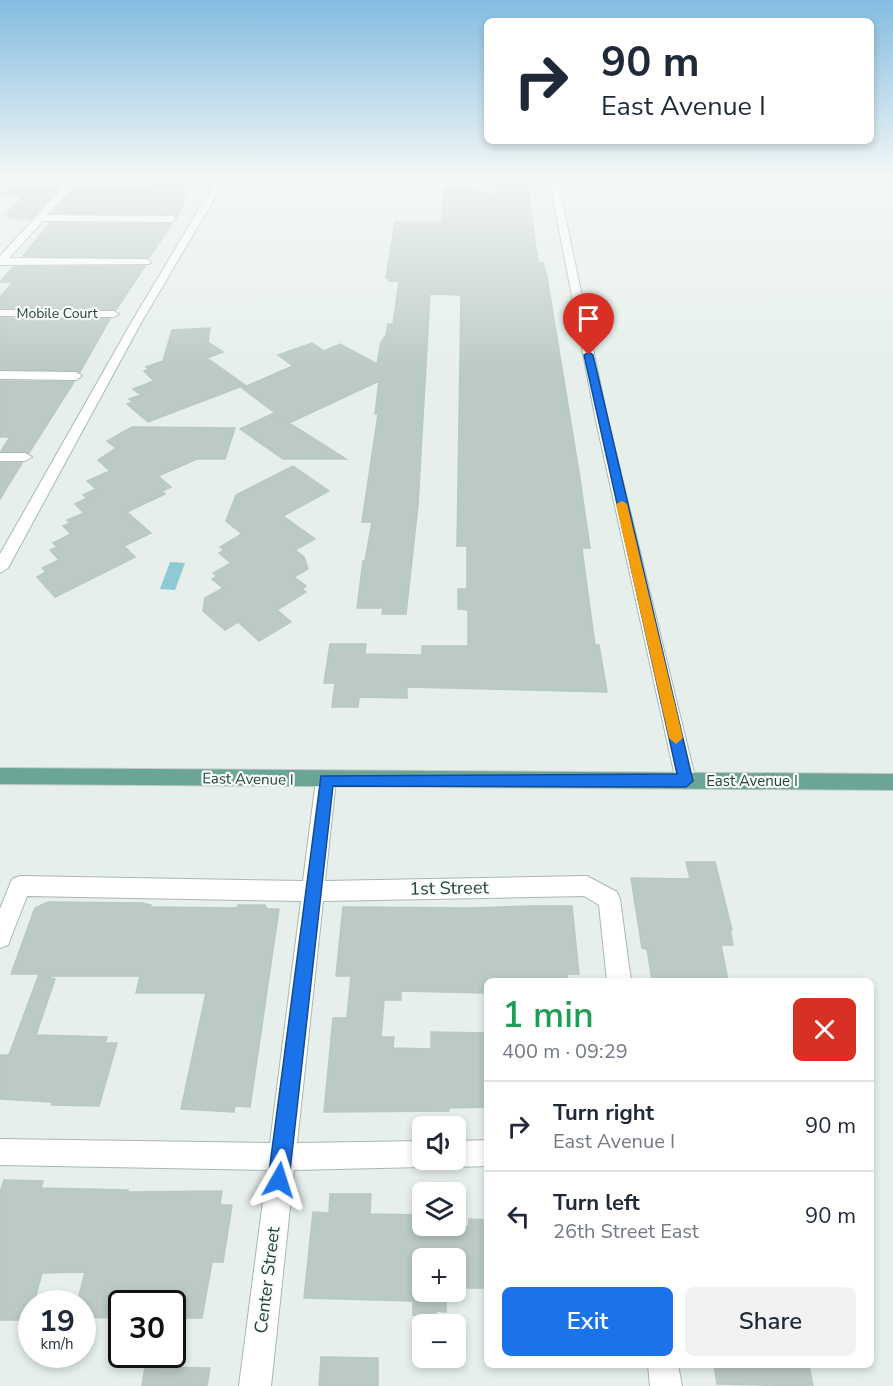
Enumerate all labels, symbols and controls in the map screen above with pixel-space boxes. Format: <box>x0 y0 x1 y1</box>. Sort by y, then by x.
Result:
text: 90 m <box>601 34 700 91</box>
icon: right <box>502 42 580 120</box>
text: East Avenue I <box>601 88 766 125</box>
pin <box>563 293 614 355</box>
icon: arrive <box>572 302 605 335</box>
street label: Mobile Court <box>16 304 98 323</box>
street label: East Avenue I <box>202 768 294 790</box>
street label: East Avenue I <box>706 771 798 791</box>
street label: 1st Street <box>409 875 490 901</box>
text: 1 min <box>502 991 594 1040</box>
button: close <box>793 998 856 1061</box>
text: 400 m · 09:29 <box>502 1038 628 1065</box>
text: Turn right <box>553 1098 654 1128</box>
icon: right <box>502 1110 535 1143</box>
text: 90 m <box>805 1111 856 1141</box>
map controls <box>412 1116 466 1368</box>
button: sound <box>412 1116 466 1170</box>
text: East Avenue I <box>553 1128 675 1155</box>
position arrow <box>247 1148 311 1212</box>
button: layers <box>412 1182 466 1236</box>
text: Turn left <box>553 1188 640 1218</box>
icon: left <box>502 1200 535 1233</box>
text: 90 m <box>805 1201 856 1231</box>
text: 26th Street East <box>553 1218 699 1245</box>
street label: Center Street <box>249 1225 286 1335</box>
button: + <box>412 1248 466 1302</box>
button: Exit <box>502 1287 673 1356</box>
button: Share <box>685 1287 856 1356</box>
speed limit sign: 30 <box>108 1290 186 1368</box>
text: 19 <box>39 1301 75 1342</box>
button: − <box>412 1314 466 1368</box>
text: km/h <box>40 1334 74 1354</box>

